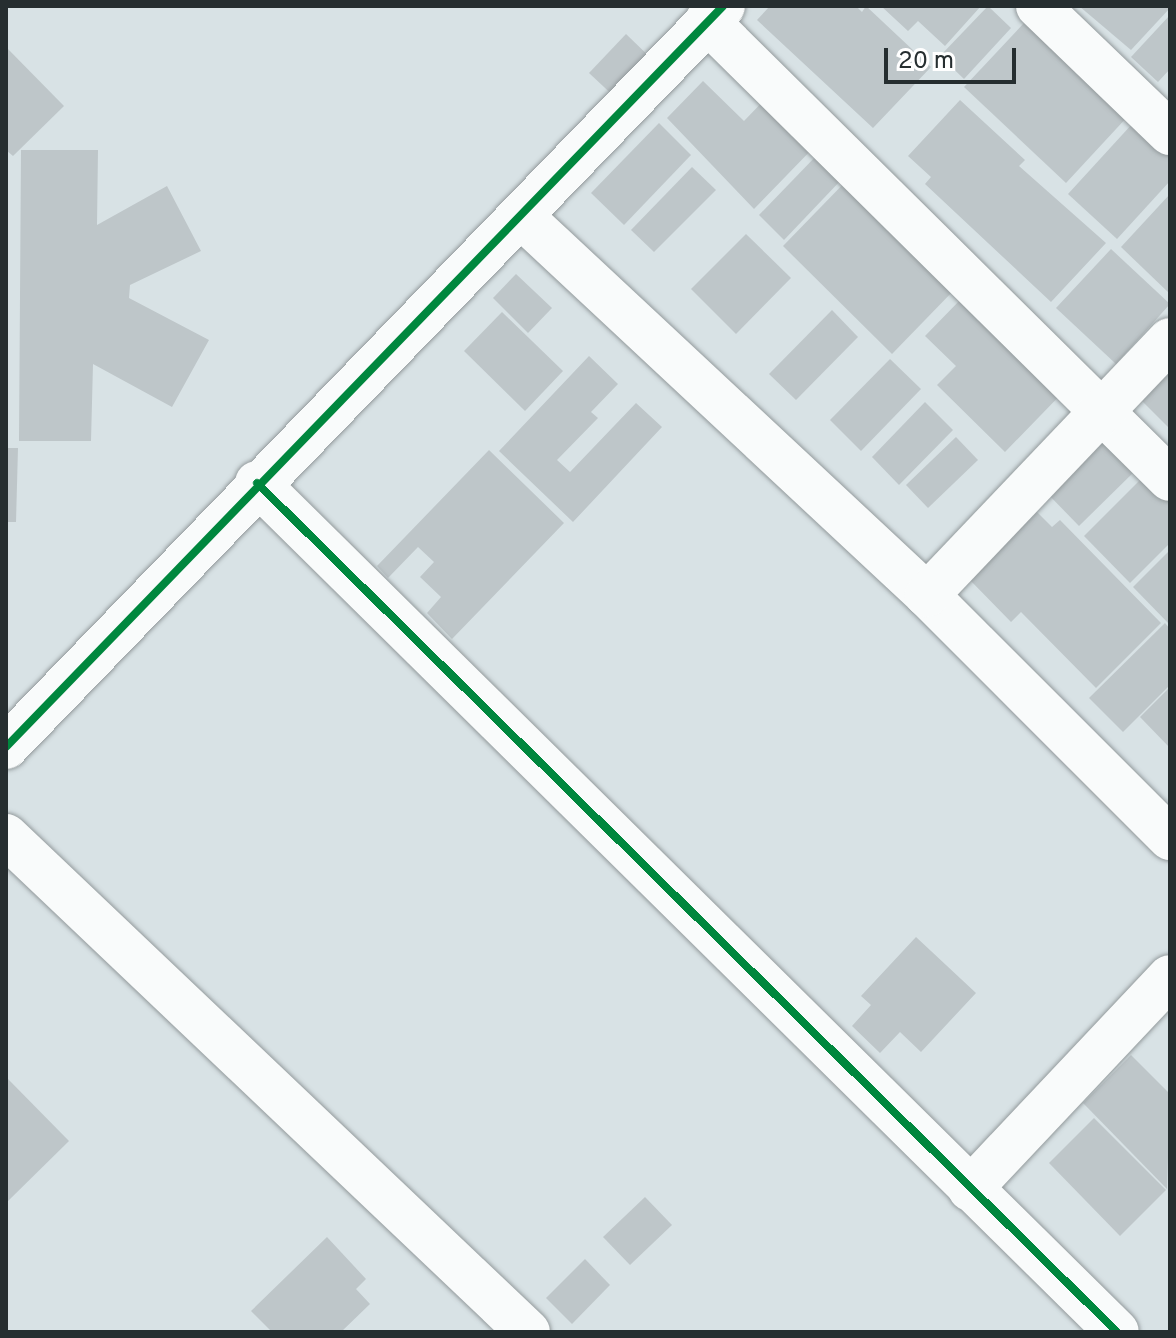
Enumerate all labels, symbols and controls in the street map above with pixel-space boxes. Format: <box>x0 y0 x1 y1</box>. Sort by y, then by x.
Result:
scale bar <box>888 32 1020 82</box>
text: 20 m <box>898 47 954 77</box>

